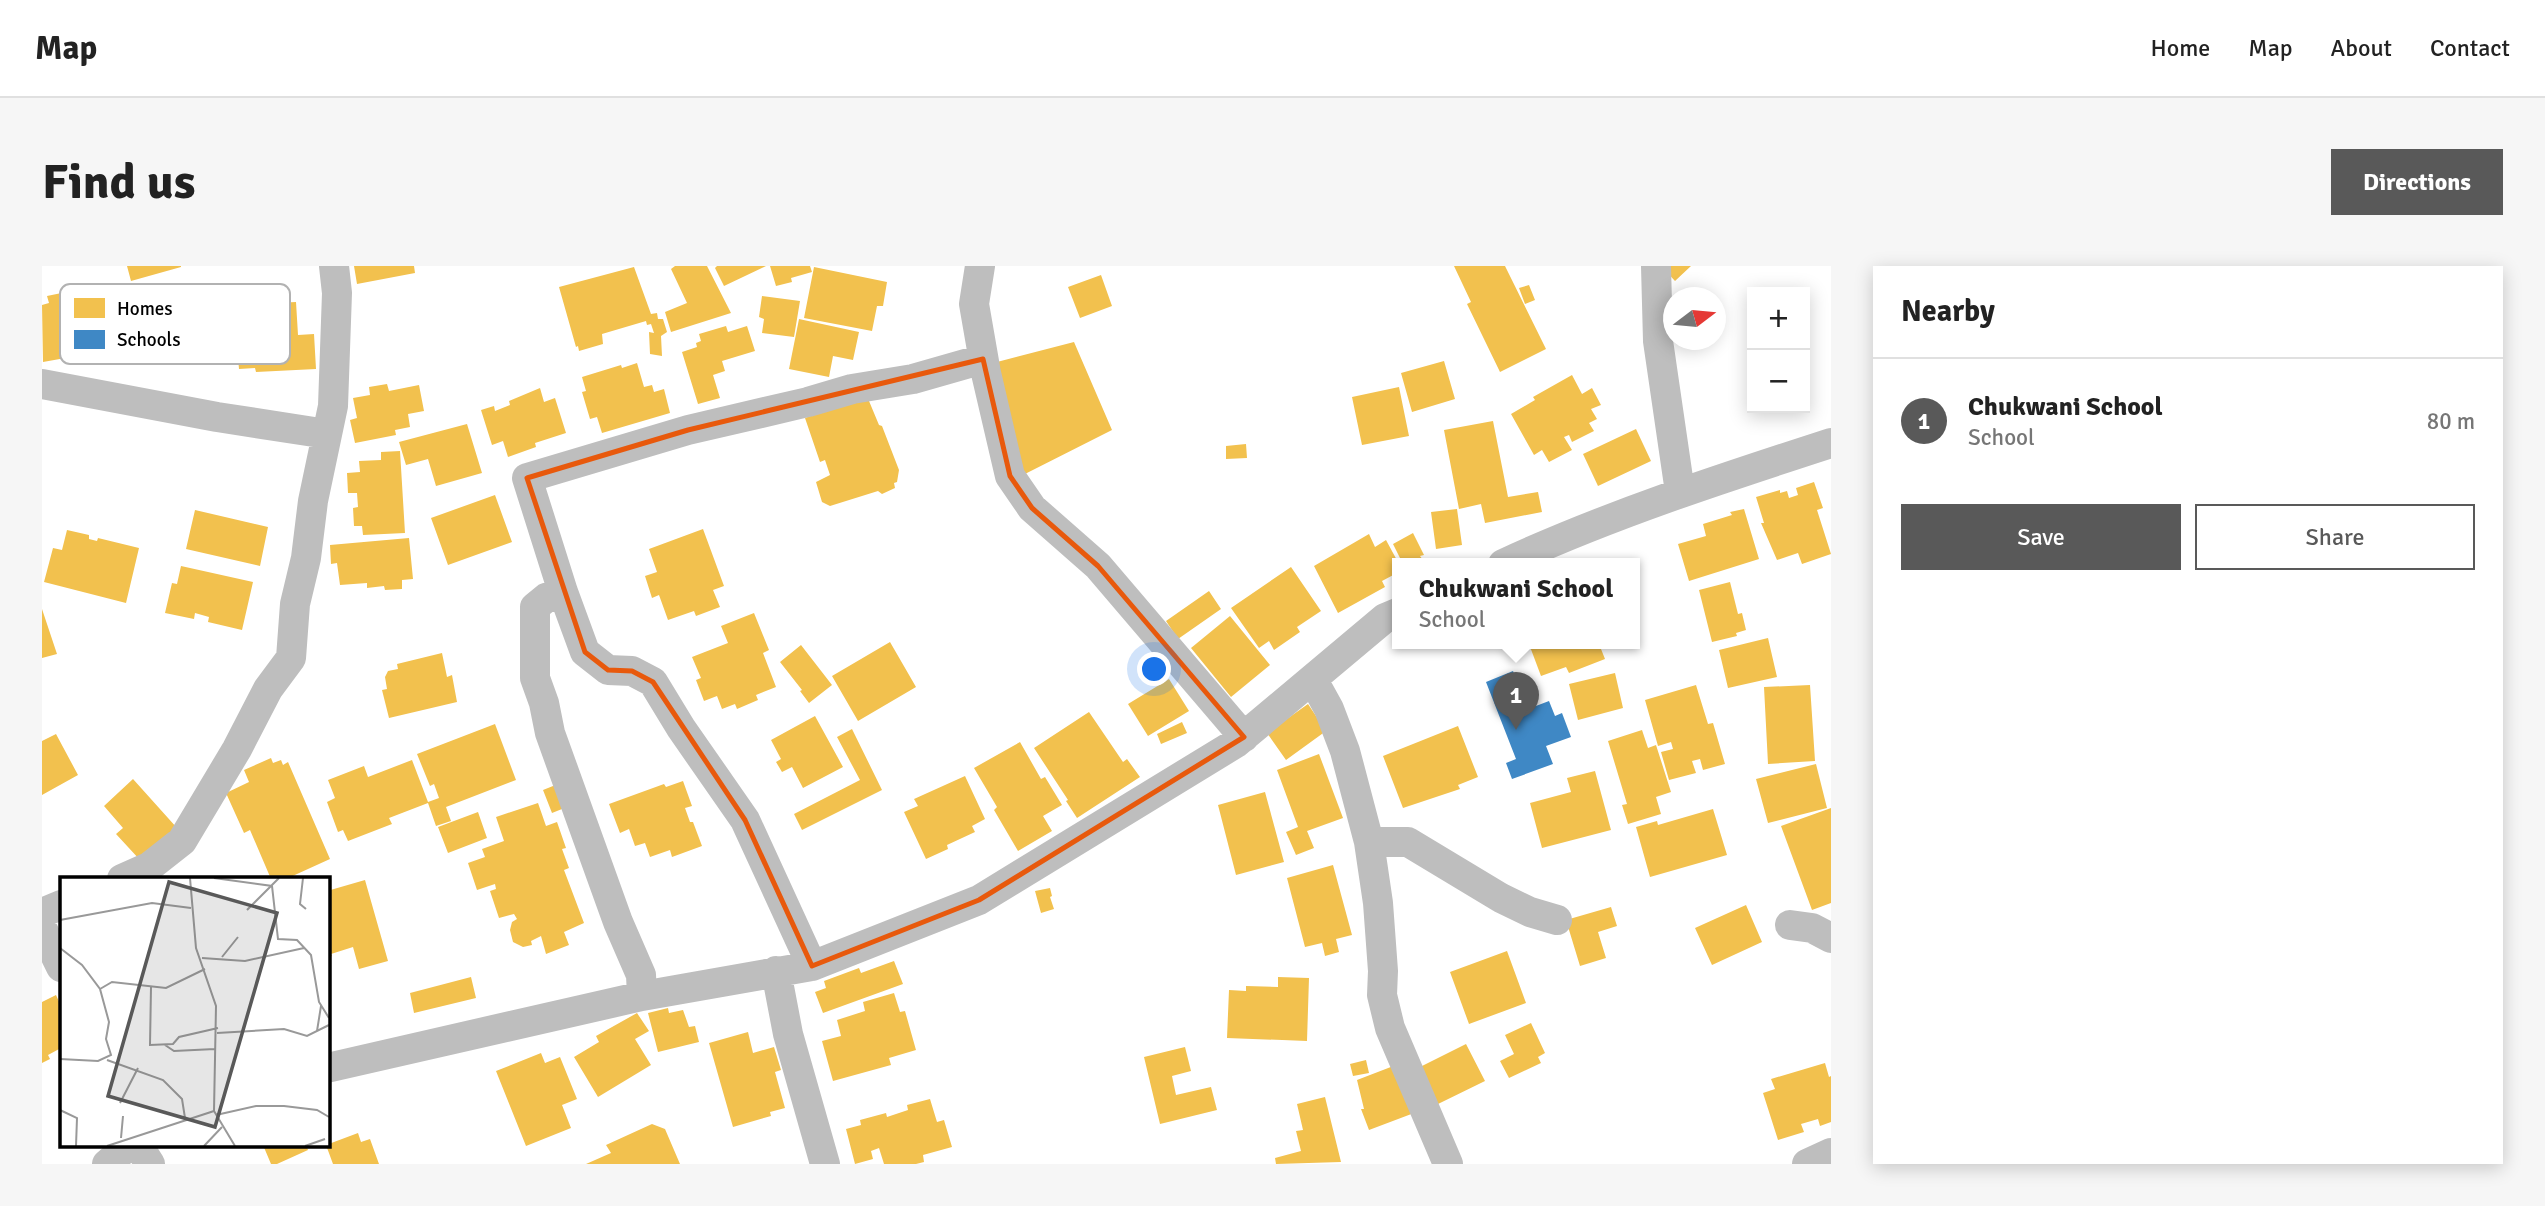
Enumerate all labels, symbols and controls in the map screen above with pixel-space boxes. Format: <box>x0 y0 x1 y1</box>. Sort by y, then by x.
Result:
text: Map <box>35 28 97 69</box>
text: Home <box>2150 33 2210 63</box>
text: Map <box>2248 33 2293 63</box>
text: About <box>2331 33 2392 63</box>
text: Contact <box>2430 33 2510 63</box>
button: Directions <box>2331 149 2503 215</box>
text: Find us <box>42 152 195 212</box>
legend <box>60 284 290 364</box>
north arrow <box>1663 287 1726 350</box>
map controls <box>1747 287 1810 413</box>
button: + <box>1747 287 1810 350</box>
text: Nearby <box>1901 293 1995 330</box>
text: Homes <box>117 297 173 321</box>
text: Schools <box>117 328 181 352</box>
button: − <box>1747 350 1810 413</box>
text: Chukwani School <box>1968 391 2163 423</box>
text: 1 <box>1918 407 1930 436</box>
text: 80 m <box>2427 407 2475 436</box>
text: School <box>1968 423 2035 452</box>
button: Save <box>1901 504 2181 570</box>
button: Share <box>2195 504 2475 570</box>
popup <box>1392 558 1640 649</box>
text: Chukwani School <box>1419 573 1613 605</box>
text: School <box>1419 605 1486 634</box>
your location <box>1137 652 1171 686</box>
pin: 1 <box>1493 672 1539 730</box>
inset map <box>60 877 329 1146</box>

